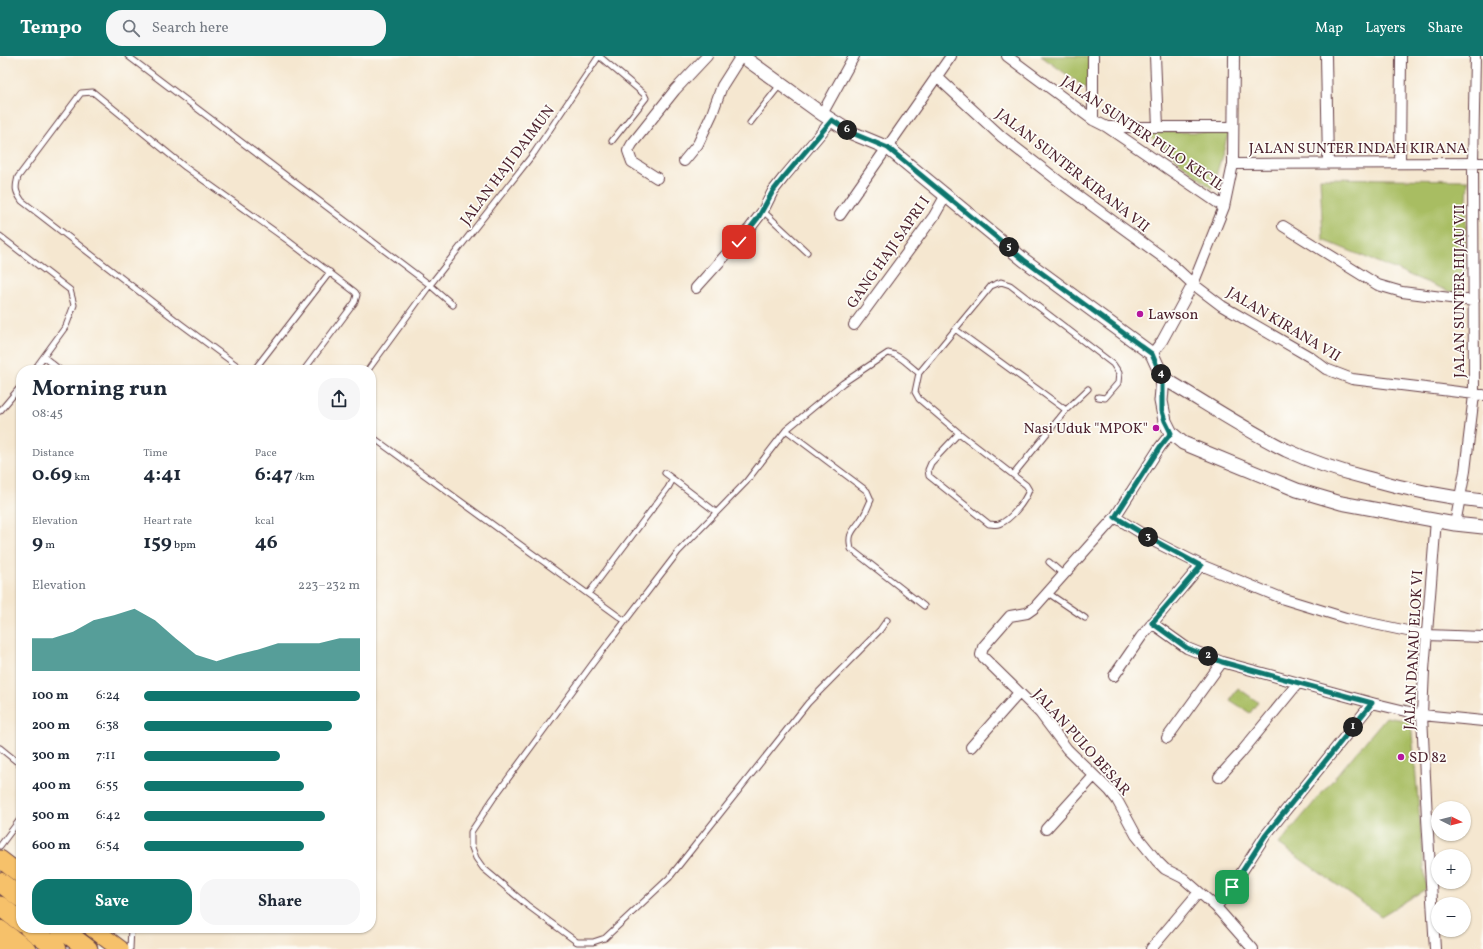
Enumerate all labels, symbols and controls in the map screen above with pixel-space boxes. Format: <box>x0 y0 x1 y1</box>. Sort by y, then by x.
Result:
search box <box>106 10 386 46</box>
text: Tempo <box>20 15 82 41</box>
icon: search <box>120 17 142 39</box>
text: Search here <box>152 18 229 39</box>
text: Map <box>1315 19 1343 38</box>
text: Layers <box>1365 19 1405 38</box>
text: Share <box>1427 19 1463 38</box>
street label: JALAN SUNTER PULO KECIL <box>1056 72 1228 197</box>
street label: JALAN HAJI DAIMUN <box>456 102 560 230</box>
street label: JALAN SUNTER KIRANA VII <box>991 104 1153 238</box>
pin: 6 <box>837 120 857 140</box>
text: 6 <box>844 122 850 137</box>
street label: JALAN SUNTER INDAH KIRANA <box>1249 139 1468 160</box>
street label: GANG HAJI SAPRI I <box>843 192 936 313</box>
street label: JALAN SUNTER HIJAU VII <box>1450 204 1471 378</box>
pin <box>722 225 756 259</box>
icon: check <box>728 231 750 253</box>
pin: 5 <box>999 237 1019 257</box>
text: 5 <box>1006 239 1012 254</box>
street label: JALAN KIRANA VII <box>1222 283 1344 368</box>
place label: Lawson <box>1148 305 1198 326</box>
marker: Lawson <box>1135 309 1145 319</box>
pin: 4 <box>1151 364 1171 384</box>
text: 4 <box>1158 366 1164 381</box>
text: Morning run <box>32 374 167 405</box>
button: share <box>318 378 360 420</box>
text: 08:45 <box>32 405 63 423</box>
place label: Nasi Uduk "MPOK" <box>1023 419 1148 440</box>
marker: Nasi Uduk "MPOK" <box>1151 423 1161 433</box>
text: Distance <box>32 446 74 461</box>
text: Time <box>143 446 167 461</box>
text: Pace <box>255 446 277 461</box>
text: 0.69 <box>32 461 72 489</box>
text: 4:41 <box>143 461 181 489</box>
text: 6:47 <box>255 461 293 489</box>
text: km <box>72 470 90 485</box>
text: /km <box>293 470 315 485</box>
text: Elevation <box>32 514 78 529</box>
text: Heart rate <box>143 514 192 529</box>
text: kcal <box>255 514 274 529</box>
pin: 3 <box>1138 527 1158 547</box>
text: 9 <box>32 529 43 557</box>
text: 159 <box>143 529 172 557</box>
text: 46 <box>255 529 278 557</box>
text: 3 <box>1145 529 1151 544</box>
text: m <box>43 538 55 553</box>
text: bpm <box>172 538 196 553</box>
street label: JALAN DANAU ELOK VI <box>1400 569 1429 731</box>
text: Elevation <box>32 577 86 595</box>
text: 223–232 m <box>298 577 360 595</box>
pin: 2 <box>1198 646 1218 666</box>
text: 2 <box>1205 648 1211 663</box>
street label: JALAN PULO BESAR <box>1027 685 1135 801</box>
text: 100 m <box>32 687 69 705</box>
text: 6:24 <box>96 687 120 705</box>
text: 200 m <box>32 717 70 735</box>
text: 6:38 <box>96 717 119 735</box>
pin: 1 <box>1343 717 1363 737</box>
text: 1 <box>1351 719 1355 734</box>
text: 300 m <box>32 747 70 765</box>
text: 7:11 <box>96 747 115 765</box>
place label: SD 82 <box>1409 748 1447 769</box>
marker: SD 82 <box>1396 752 1406 762</box>
text: 400 m <box>32 777 71 795</box>
text: 6:55 <box>96 777 118 795</box>
north arrow <box>1431 801 1471 841</box>
map controls <box>1431 801 1471 937</box>
text: 500 m <box>32 807 69 825</box>
text: 6:42 <box>96 807 120 825</box>
text: 600 m <box>32 837 70 855</box>
text: 6:54 <box>96 837 120 855</box>
button: + <box>1431 849 1471 889</box>
pin <box>1215 870 1249 904</box>
icon: arrive <box>1221 876 1243 898</box>
button: Save <box>32 879 192 925</box>
button: Share <box>200 879 360 925</box>
button: − <box>1431 897 1471 937</box>

